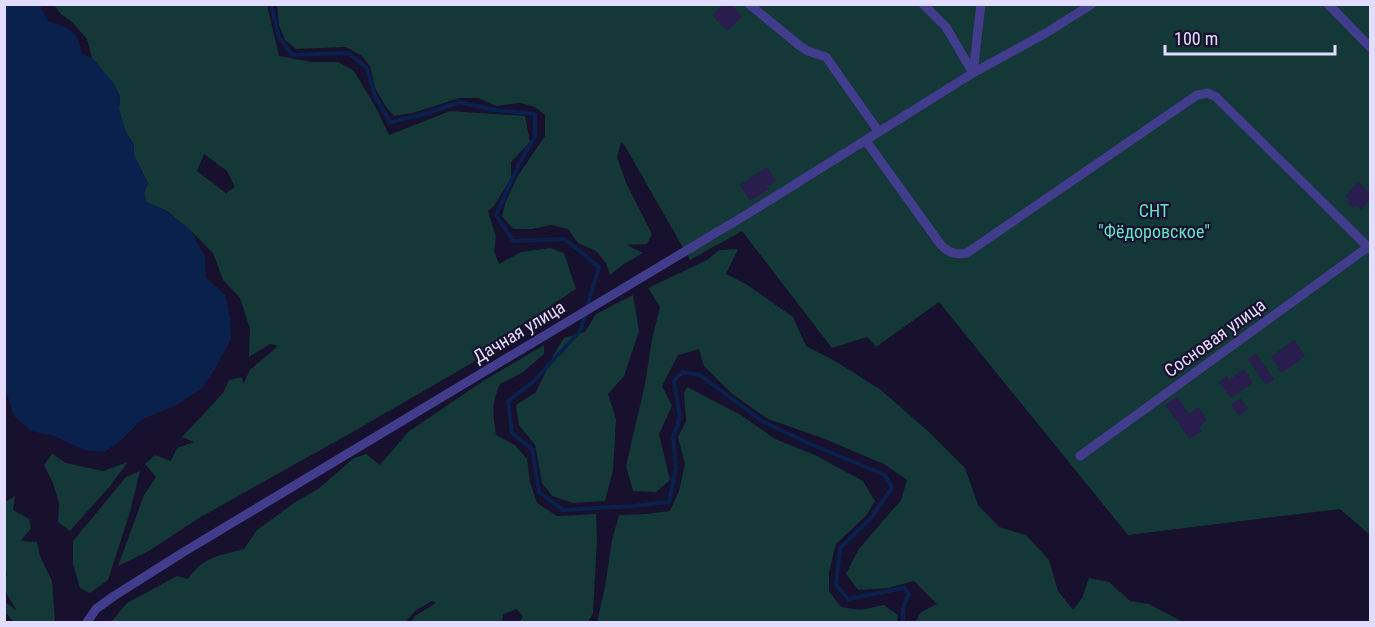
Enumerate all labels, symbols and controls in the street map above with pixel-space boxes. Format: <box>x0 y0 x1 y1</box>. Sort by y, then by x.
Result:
scale bar <box>1165 18 1334 56</box>
text: 100 m <box>1174 28 1218 49</box>
park label: СНТ "Фёдоровское" <box>1098 200 1210 242</box>
street label: Сосновая улица <box>1160 294 1269 381</box>
street label: Дачная улица <box>469 296 568 367</box>

